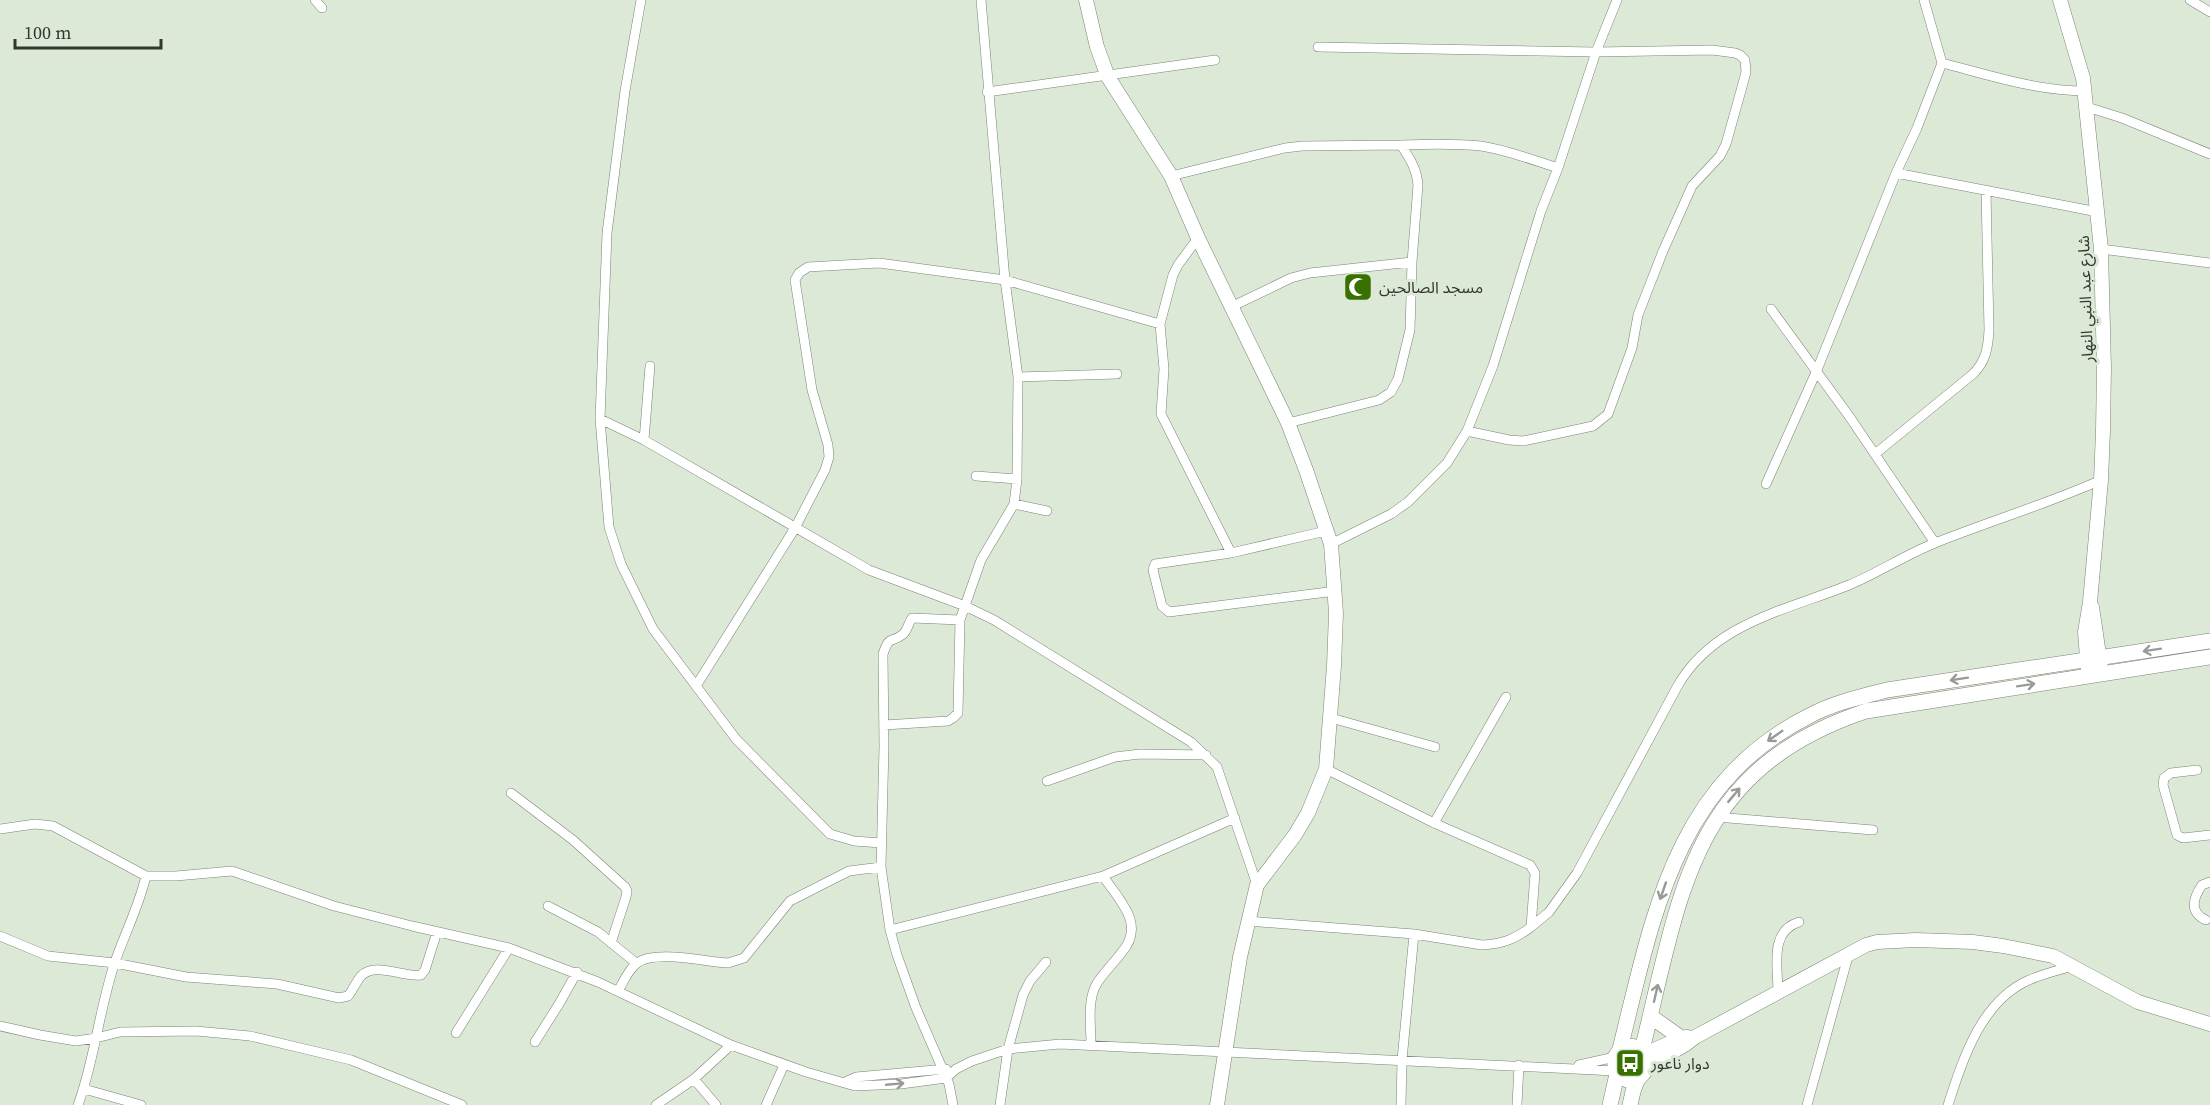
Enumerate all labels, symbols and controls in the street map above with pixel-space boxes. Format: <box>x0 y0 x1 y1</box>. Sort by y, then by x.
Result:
scale bar <box>15 12 160 50</box>
text: 100 m <box>24 20 71 45</box>
street label: شارع عبد النبي النهار <box>2072 235 2100 364</box>
mosque icon: مسجد الصالحين <box>1342 271 1374 303</box>
place label: مسجد الصالحين <box>1379 276 1483 298</box>
one-way arrow <box>2143 644 2163 655</box>
one-way arrow <box>1950 673 1970 684</box>
one-way arrow <box>2016 679 2036 690</box>
one-way arrow <box>1768 730 1784 742</box>
one-way arrow <box>1727 788 1741 803</box>
one-way arrow <box>1657 881 1668 900</box>
one-way arrow <box>1650 984 1662 1003</box>
bus stop icon: دوار ناعور <box>1614 1047 1646 1079</box>
place label: دوار ناعور <box>1650 1052 1710 1074</box>
one-way arrow <box>885 1078 905 1089</box>

